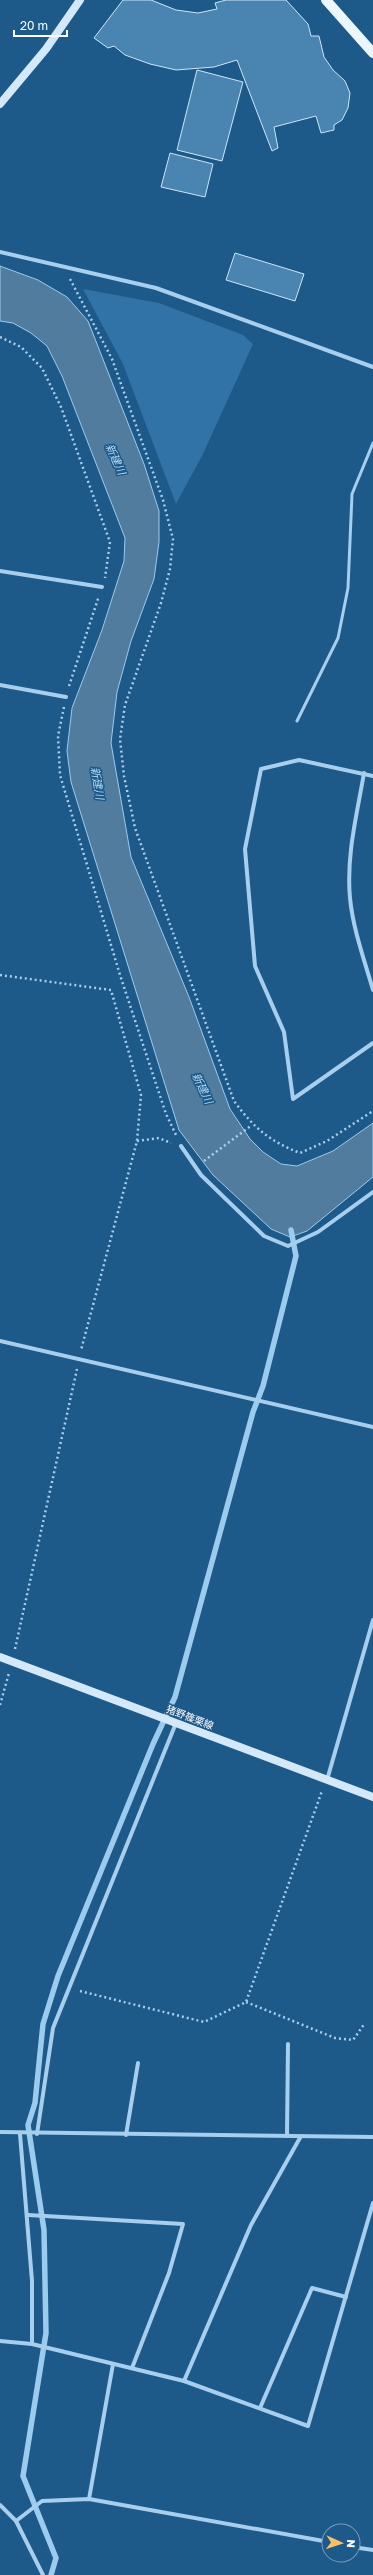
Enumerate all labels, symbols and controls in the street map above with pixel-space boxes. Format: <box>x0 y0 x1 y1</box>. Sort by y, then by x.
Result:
scale bar <box>14 12 67 38</box>
text: 20 m <box>20 18 48 33</box>
water label: 新建川 <box>103 441 129 478</box>
water label: 新建川 <box>89 766 107 801</box>
water label: 新建川 <box>190 1070 217 1107</box>
street label: 猪野篠栗線 <box>165 1702 215 1732</box>
north arrow <box>321 2523 361 2563</box>
text: N <box>345 2539 358 2548</box>

